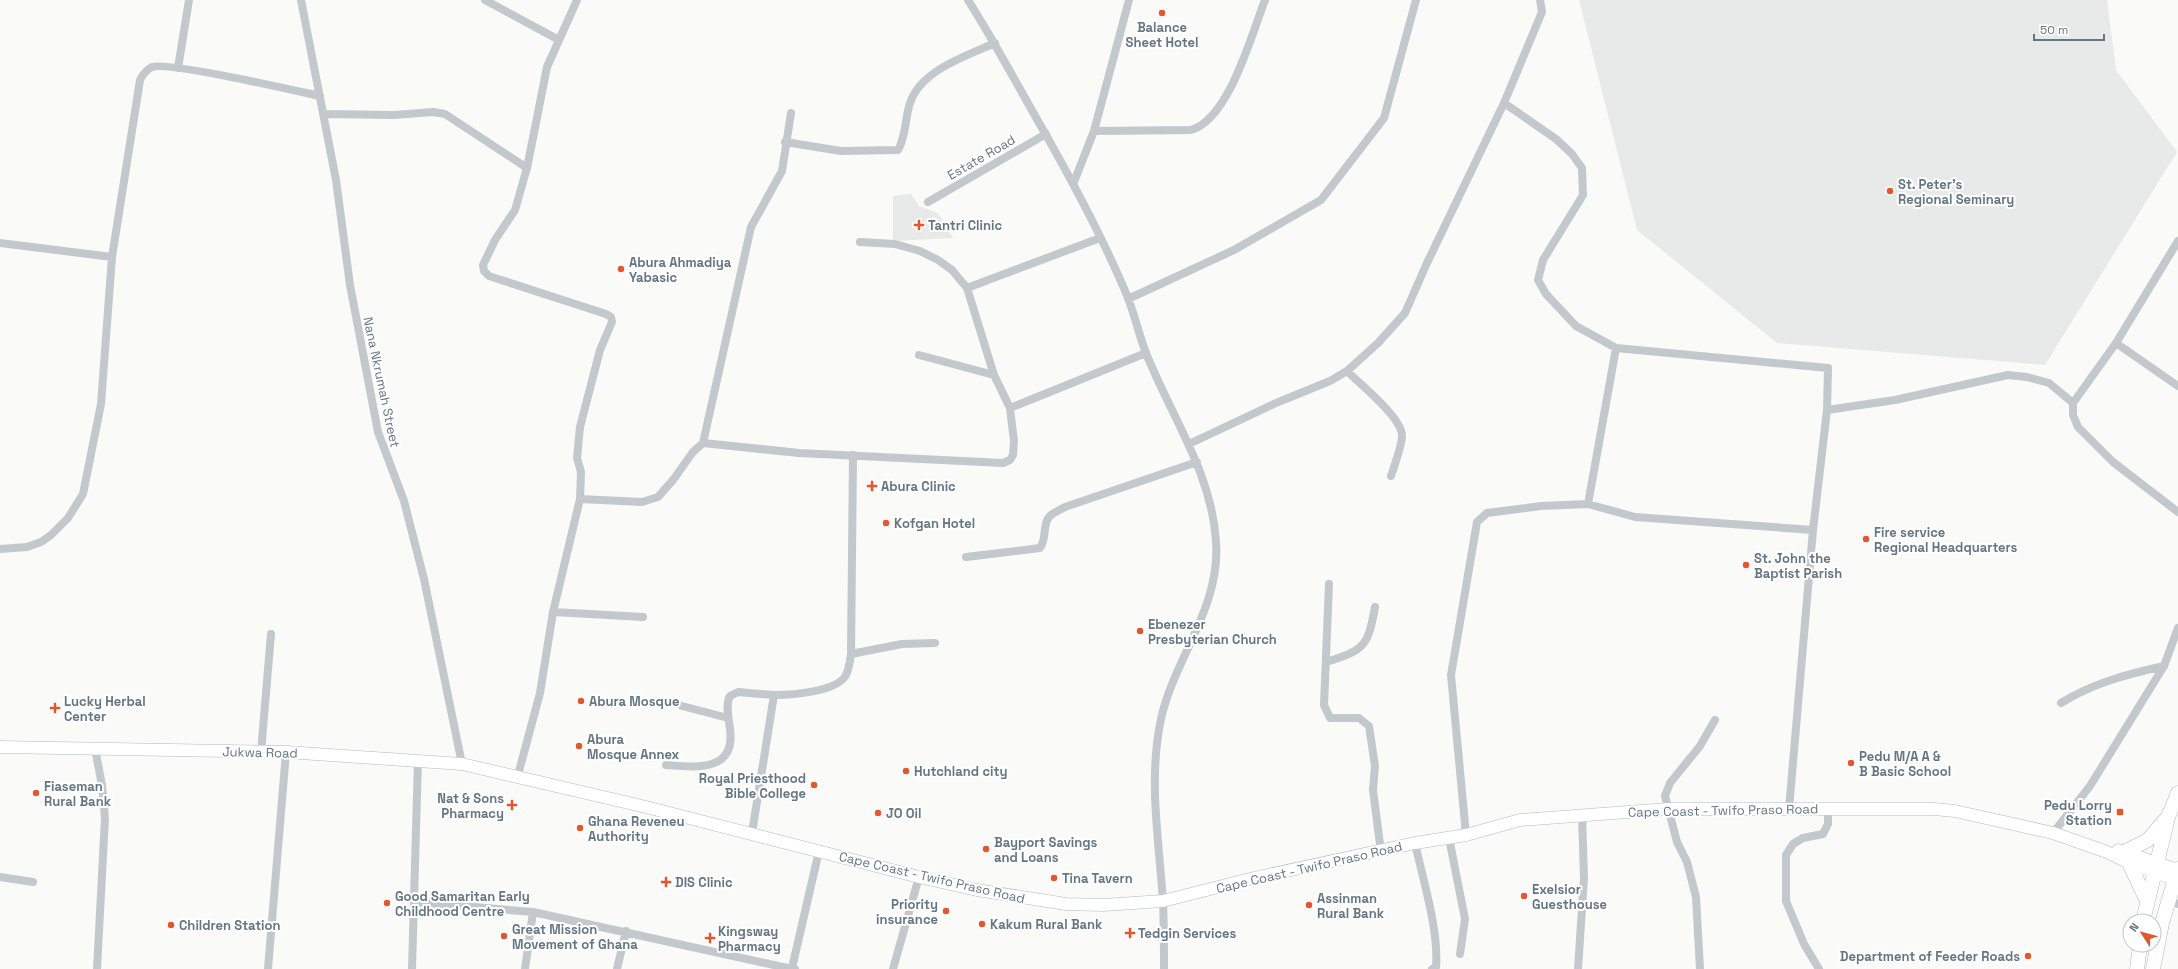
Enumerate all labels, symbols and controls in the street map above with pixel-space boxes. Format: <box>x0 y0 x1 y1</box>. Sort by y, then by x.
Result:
marker: Balance Sheet Hotel <box>1157 8 1167 18</box>
scale bar <box>2034 16 2104 42</box>
place label: Balance Sheet Hotel <box>1126 19 1198 51</box>
text: 50 m <box>2040 22 2068 38</box>
street label: Estate Road <box>944 131 1018 184</box>
place label: St. Peter’s Regional Seminary <box>1898 176 2014 208</box>
marker: St. Peter’s Regional Seminary <box>1885 186 1895 196</box>
place label: Tantri Clinic <box>928 217 1002 234</box>
marker: Tantri Clinic <box>913 219 925 231</box>
place label: Abura Ahmadiya Yabasic <box>629 254 732 286</box>
marker: Abura Ahmadiya Yabasic <box>616 264 626 274</box>
street label: Nana Nkrumah Street <box>359 315 404 449</box>
place label: Abura Clinic <box>881 478 956 495</box>
marker: Abura Clinic <box>866 480 878 492</box>
place label: Kofgan Hotel <box>894 515 975 532</box>
marker: Kofgan Hotel <box>881 518 891 528</box>
place label: Fire service Regional Headquarters <box>1874 524 2018 556</box>
marker: Fire service Regional Headquarters <box>1861 534 1871 544</box>
place label: St. John the Baptist Parish <box>1754 550 1842 582</box>
marker: St. John the Baptist Parish <box>1741 560 1751 570</box>
place label: Ebenezer Presbyterian Church <box>1148 616 1277 648</box>
marker: Ebenezer Presbyterian Church <box>1135 626 1145 636</box>
place label: Lucky Herbal Center <box>64 693 146 725</box>
place label: Abura Mosque <box>589 693 679 710</box>
marker: Abura Mosque <box>576 696 586 706</box>
marker: Lucky Herbal Center <box>49 702 61 714</box>
place label: Abura Mosque Annex <box>587 731 680 763</box>
marker: Abura Mosque Annex <box>574 741 584 751</box>
street label: Jukwa Road <box>222 743 298 762</box>
place label: Pedu M/A A & B Basic School <box>1859 748 1951 780</box>
marker: Pedu M/A A & B Basic School <box>1846 758 1856 768</box>
place label: Hutchland city <box>914 763 1007 780</box>
marker: Hutchland city <box>901 766 911 776</box>
place label: Royal Priesthood Bible College <box>699 770 806 802</box>
place label: Fiaseman Rural Bank <box>44 778 112 810</box>
marker: Royal Priesthood Bible College <box>809 780 819 790</box>
marker: Fiaseman Rural Bank <box>31 788 41 798</box>
place label: Nat & Sons Pharmacy <box>437 790 504 822</box>
place label: Pedu Lorry Station <box>2044 797 2112 829</box>
marker: Nat & Sons Pharmacy <box>507 800 517 810</box>
street label: Cape Coast - Twifo Praso Road <box>1628 800 1818 821</box>
place label: JO Oil <box>886 805 922 822</box>
marker: Pedu Lorry Station <box>2115 807 2125 817</box>
marker: JO Oil <box>873 808 883 818</box>
place label: Ghana Reveneu Authority <box>588 813 684 845</box>
marker: Ghana Reveneu Authority <box>575 823 585 833</box>
place label: Bayport Savings and Loans <box>994 834 1098 866</box>
street label: Cape Coast - Twifo Praso Road <box>1214 838 1404 897</box>
marker: Bayport Savings and Loans <box>981 844 991 854</box>
street label: Cape Coast - Twifo Praso Road <box>837 848 1027 907</box>
place label: Tina Tavern <box>1062 870 1133 887</box>
marker: Tina Tavern <box>1049 873 1059 883</box>
place label: DIS Clinic <box>675 874 733 891</box>
marker: DIS Clinic <box>660 876 672 888</box>
place label: Exelsior Guesthouse <box>1532 881 1607 913</box>
place label: Good Samaritan Early Childhood Centre <box>395 888 530 920</box>
place label: Assinman Rural Bank <box>1317 890 1385 922</box>
marker: Exelsior Guesthouse <box>1519 891 1529 901</box>
place label: Priority insurance <box>876 896 938 928</box>
marker: Good Samaritan Early Childhood Centre <box>382 898 392 908</box>
marker: Assinman Rural Bank <box>1304 900 1314 910</box>
marker: Priority insurance <box>941 906 951 916</box>
north arrow <box>2122 913 2162 953</box>
place label: Kakum Rural Bank <box>990 916 1103 933</box>
place label: Children Station <box>179 917 281 934</box>
marker: Kakum Rural Bank <box>977 919 987 929</box>
marker: Children Station <box>166 920 176 930</box>
text: N <box>2126 920 2142 934</box>
place label: Great Mission Movement of Ghana <box>512 921 638 953</box>
place label: Kingsway Pharmacy <box>718 923 781 955</box>
place label: Tedgin Services <box>1138 925 1237 942</box>
marker: Tedgin Services <box>1125 928 1135 938</box>
marker: Great Mission Movement of Ghana <box>499 931 509 941</box>
marker: Kingsway Pharmacy <box>705 933 715 943</box>
place label: Department of Feeder Roads <box>1840 948 2020 965</box>
marker: Department of Feeder Roads <box>2023 951 2033 961</box>

